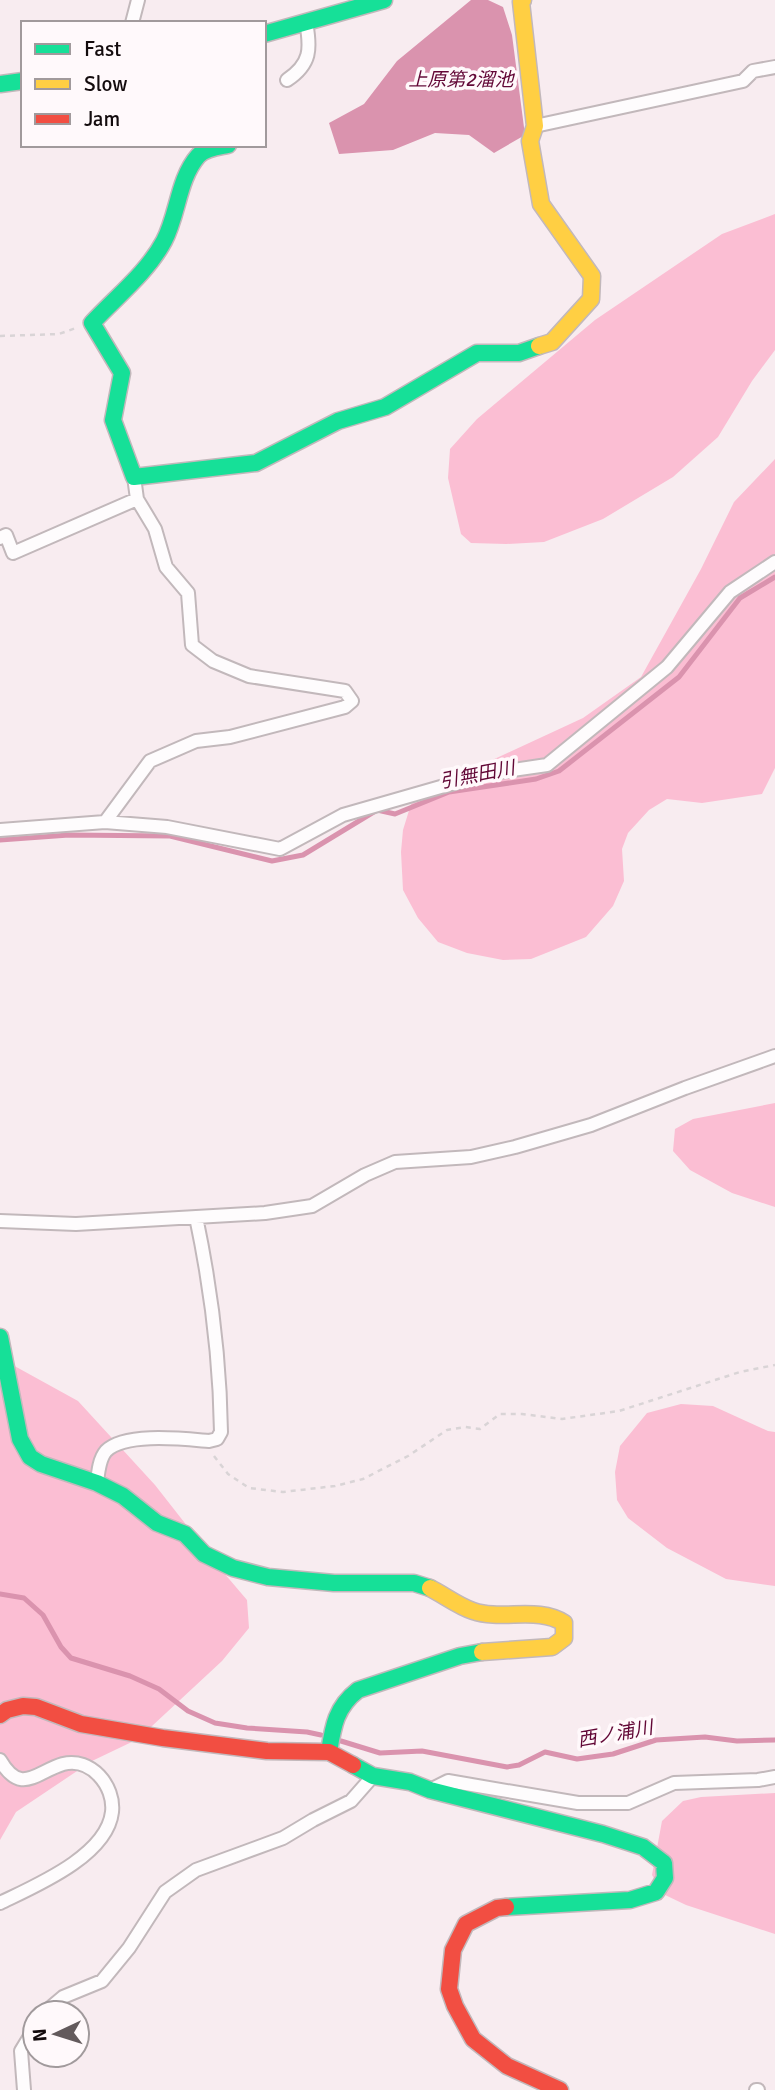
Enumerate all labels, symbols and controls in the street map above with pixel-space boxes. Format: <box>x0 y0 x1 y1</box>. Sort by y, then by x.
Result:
legend <box>21 21 266 147</box>
text: Fast <box>84 36 121 62</box>
water label: 上原第2溜池 <box>408 68 516 92</box>
text: Slow <box>84 71 128 97</box>
text: Jam <box>84 106 120 132</box>
water label: 引無田川 <box>438 756 519 794</box>
water label: 西ノ浦川 <box>576 1715 657 1752</box>
north arrow <box>21 1999 91 2069</box>
text: N <box>28 2028 52 2043</box>

